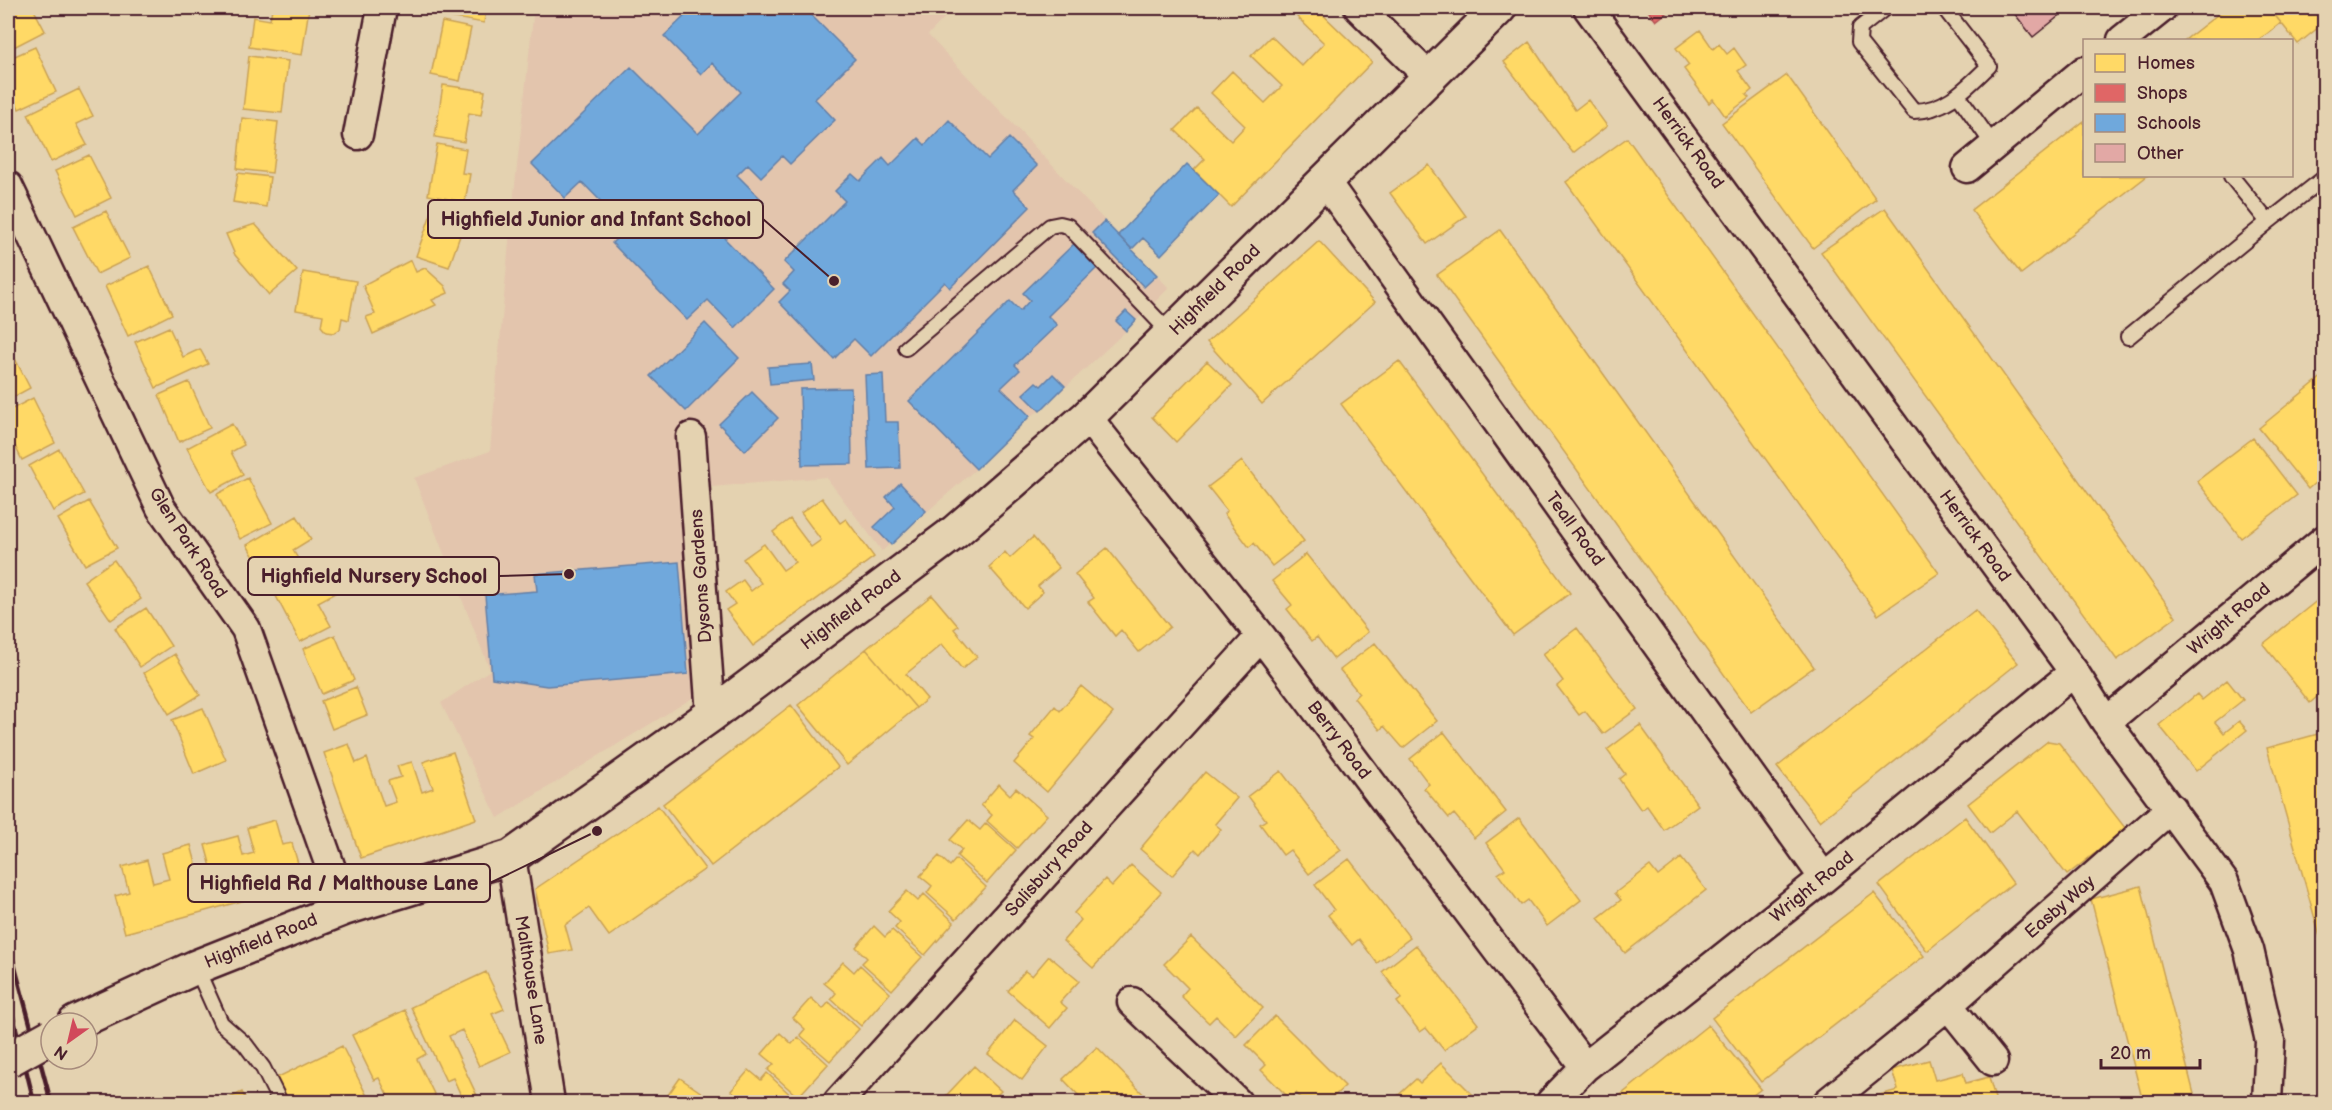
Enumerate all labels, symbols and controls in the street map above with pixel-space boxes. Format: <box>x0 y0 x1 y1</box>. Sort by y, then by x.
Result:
legend <box>2083 39 2293 177</box>
text: Homes <box>2137 53 2195 74</box>
text: Shops <box>2137 83 2188 104</box>
street label: Herrick Road <box>1648 93 1728 193</box>
text: Schools <box>2137 113 2201 134</box>
text: Other <box>2137 143 2184 164</box>
callout: Highfield Junior and Infant School <box>428 200 763 238</box>
text: Highfield Junior and Infant School <box>441 208 751 232</box>
street label: Highfield Road <box>1165 240 1265 340</box>
street label: Glen Park Road <box>144 484 232 602</box>
street label: Herrick Road <box>1935 486 2015 586</box>
street label: Teall Road <box>1541 488 1609 570</box>
street label: Dysons Gardens <box>686 508 716 644</box>
callout: Highfield Nursery School <box>248 557 499 595</box>
text: Highfield Nursery School <box>261 565 487 589</box>
street label: Highfield Road <box>797 566 905 654</box>
street label: Wright Road <box>2183 578 2275 660</box>
street label: Berry Road <box>1303 697 1375 783</box>
street label: Salisbury Road <box>1001 817 1097 921</box>
street label: Wright Road <box>1766 847 1858 927</box>
callout: Highfield Rd / Malthouse Lane <box>188 864 490 902</box>
street label: Easby Way <box>2021 870 2100 943</box>
text: Highfield Rd / Malthouse Lane <box>200 872 478 896</box>
street label: Highfield Road <box>202 909 320 973</box>
street label: Malthouse Lane <box>510 914 552 1046</box>
north arrow <box>39 1011 99 1071</box>
scale bar <box>2101 1032 2200 1070</box>
text: N <box>51 1041 72 1063</box>
text: 20 m <box>2110 1043 2151 1064</box>

